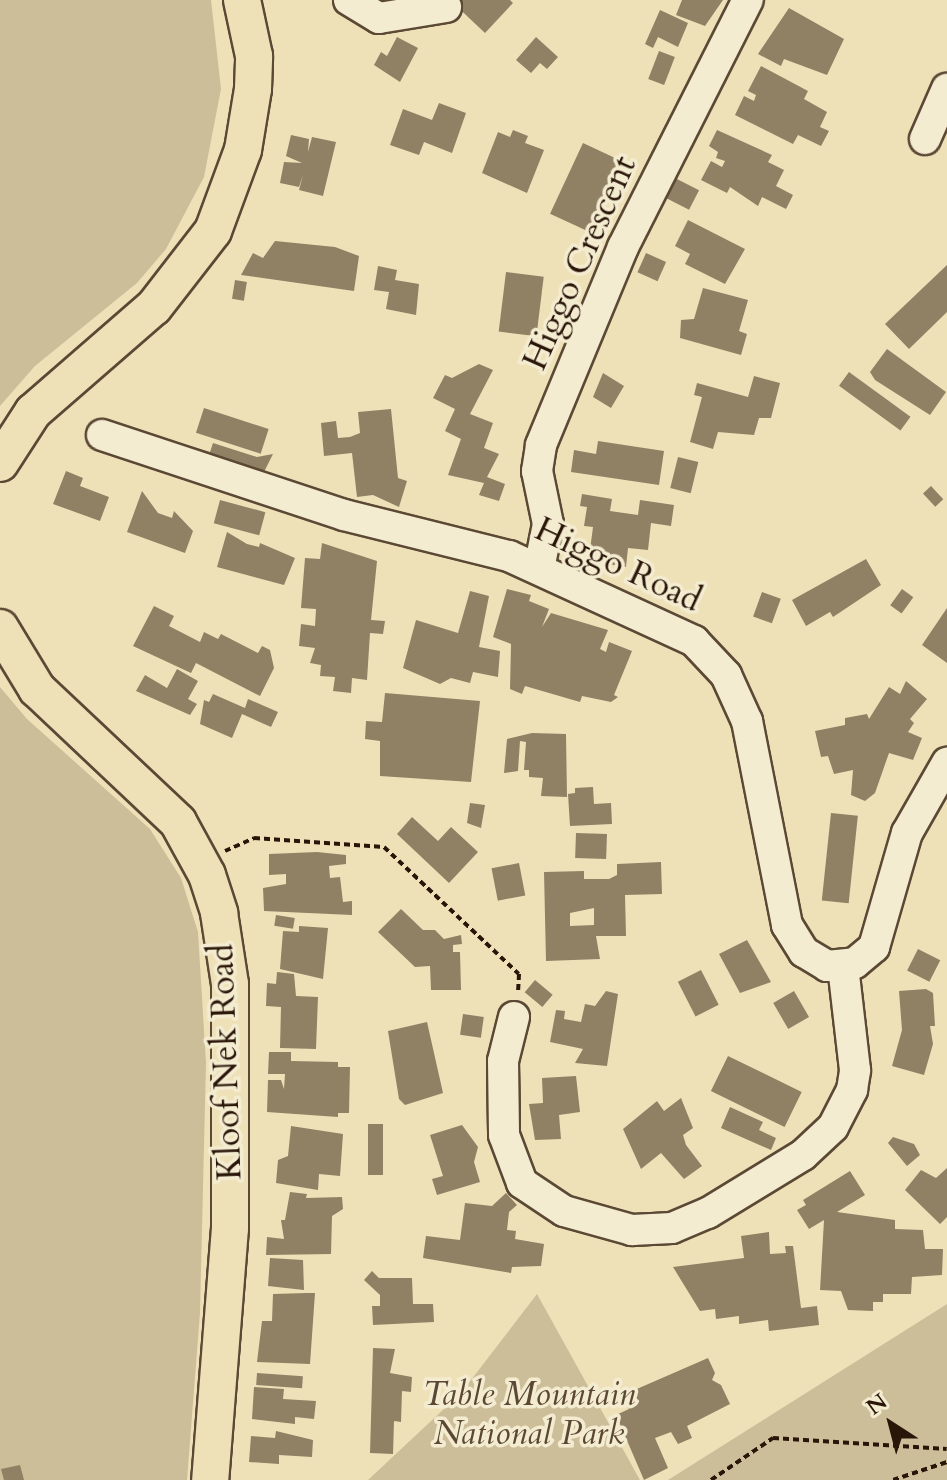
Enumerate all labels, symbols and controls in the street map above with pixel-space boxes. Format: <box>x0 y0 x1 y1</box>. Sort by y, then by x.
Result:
street label: Higgo Crescent <box>515 150 645 376</box>
street label: Higgo Road <box>529 509 707 621</box>
street label: Kloof Nek Road <box>201 943 251 1181</box>
park label: Table Mountain National Park <box>423 1374 635 1454</box>
north arrow <box>851 1384 931 1464</box>
text: N <box>860 1387 893 1422</box>

